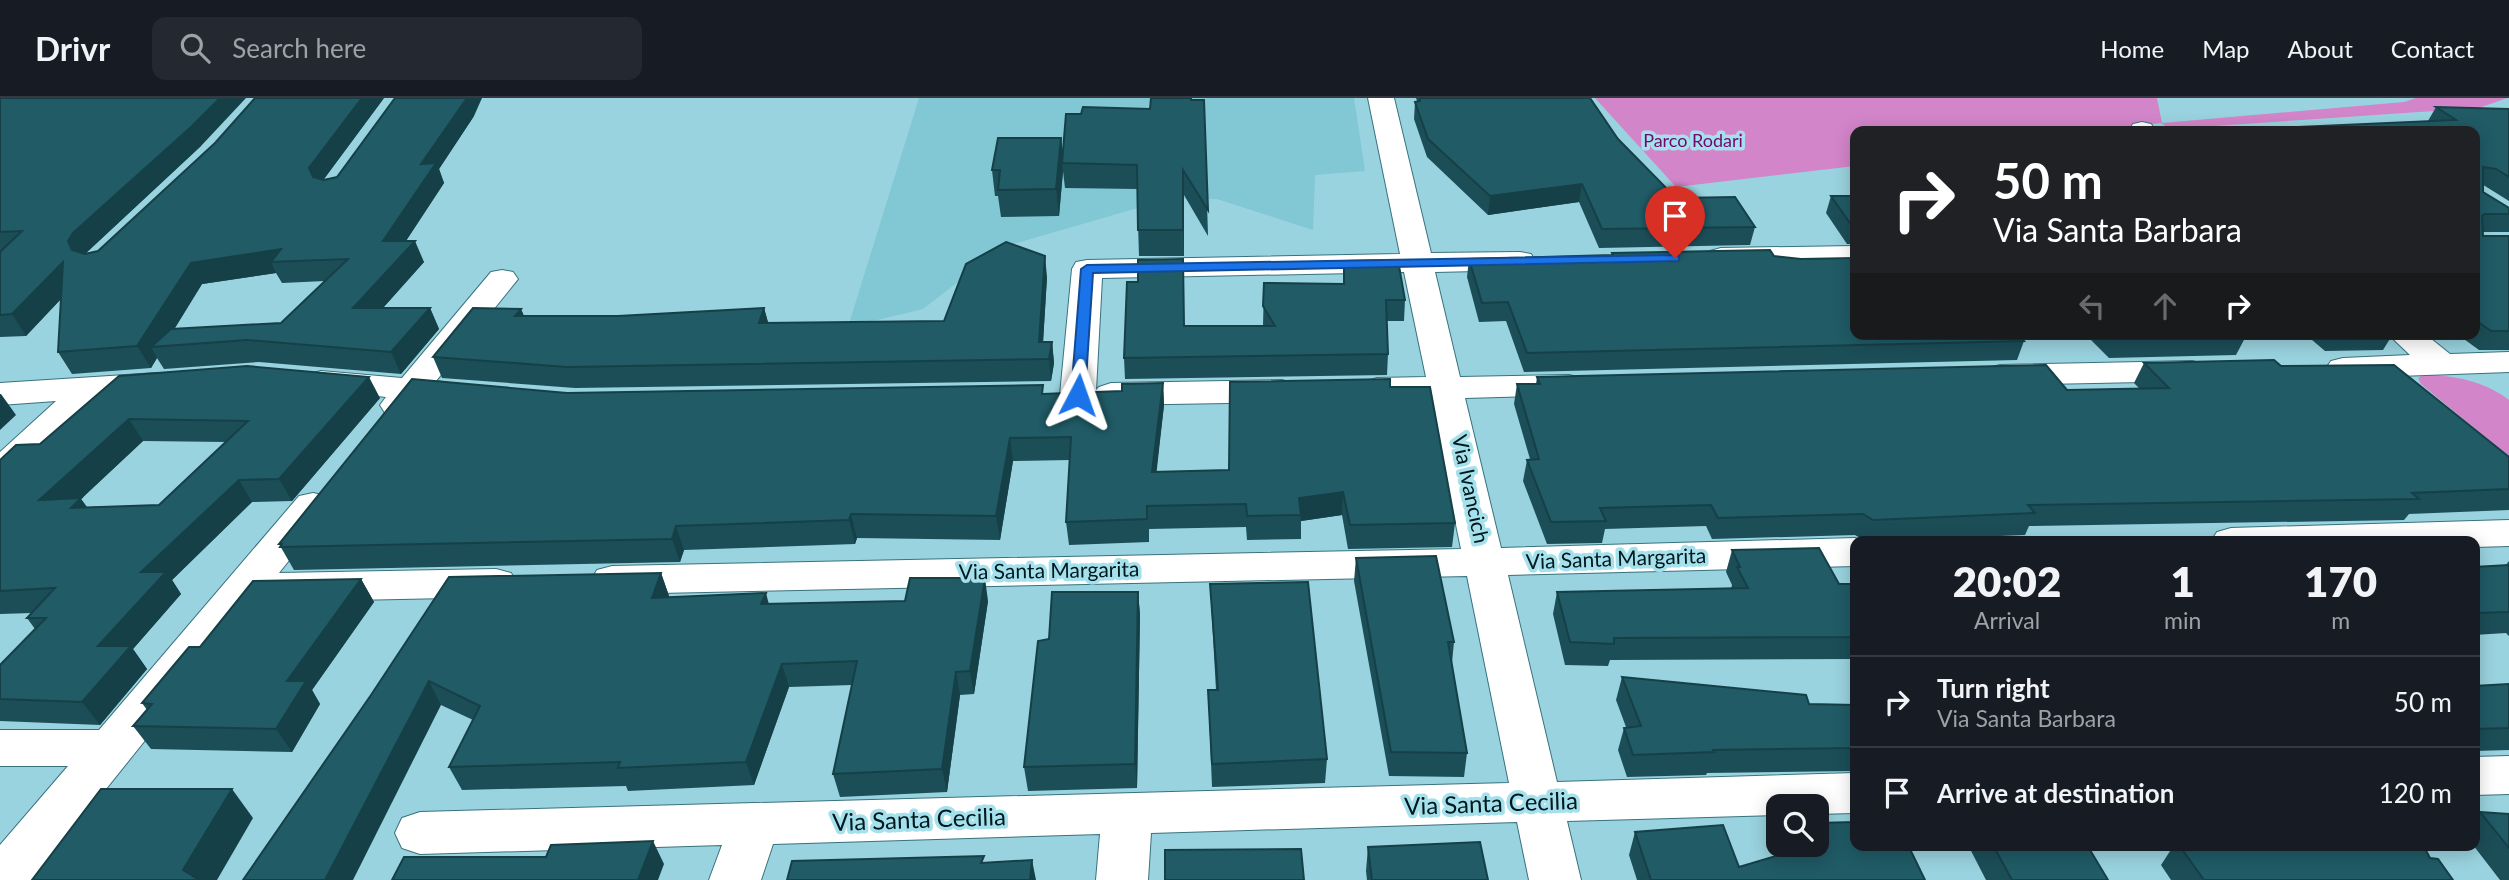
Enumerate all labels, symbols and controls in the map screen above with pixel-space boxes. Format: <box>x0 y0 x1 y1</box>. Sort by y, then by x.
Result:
search box <box>152 17 642 80</box>
text: Drivr <box>35 28 110 68</box>
icon: search <box>176 29 214 67</box>
text: Search here <box>232 32 366 64</box>
text: Home <box>2100 34 2164 63</box>
text: Map <box>2202 34 2250 63</box>
text: About <box>2288 34 2353 63</box>
text: Contact <box>2391 34 2474 63</box>
park label: Parco Rodari <box>1643 129 1743 151</box>
text: 50 m <box>1993 151 2103 209</box>
icon: right <box>1878 154 1969 245</box>
pin <box>1645 186 1705 258</box>
icon: arrive <box>1656 197 1694 235</box>
text: Via Santa Barbara <box>1993 210 2242 249</box>
icon: left <box>2073 287 2111 325</box>
icon: ahead <box>2146 287 2184 325</box>
icon: right <box>2219 287 2257 325</box>
position arrow <box>1041 358 1115 432</box>
street label: Via Ivancich <box>1448 432 1495 545</box>
street label: Via Santa Margarita <box>1525 542 1707 573</box>
street label: Via Santa Margarita <box>958 555 1140 584</box>
text: 20:02 <box>1953 556 2061 606</box>
text: 1 <box>2171 556 2195 606</box>
text: 170 <box>2304 556 2377 606</box>
text: Arrival <box>1974 606 2040 634</box>
text: min <box>2164 606 2201 634</box>
text: m <box>2331 606 2350 634</box>
text: Turn right <box>1937 672 2050 704</box>
icon: right <box>1878 683 1916 721</box>
text: 50 m <box>2394 686 2452 718</box>
text: Via Santa Barbara <box>1937 704 2116 732</box>
icon: arrive <box>1878 774 1916 812</box>
text: Arrive at destination <box>1937 777 2174 809</box>
text: 120 m <box>2379 777 2452 809</box>
street label: Via Santa Cecilia <box>1404 785 1578 820</box>
map controls <box>1766 794 1829 857</box>
button: search <box>1766 794 1829 857</box>
street label: Via Santa Cecilia <box>832 801 1006 836</box>

